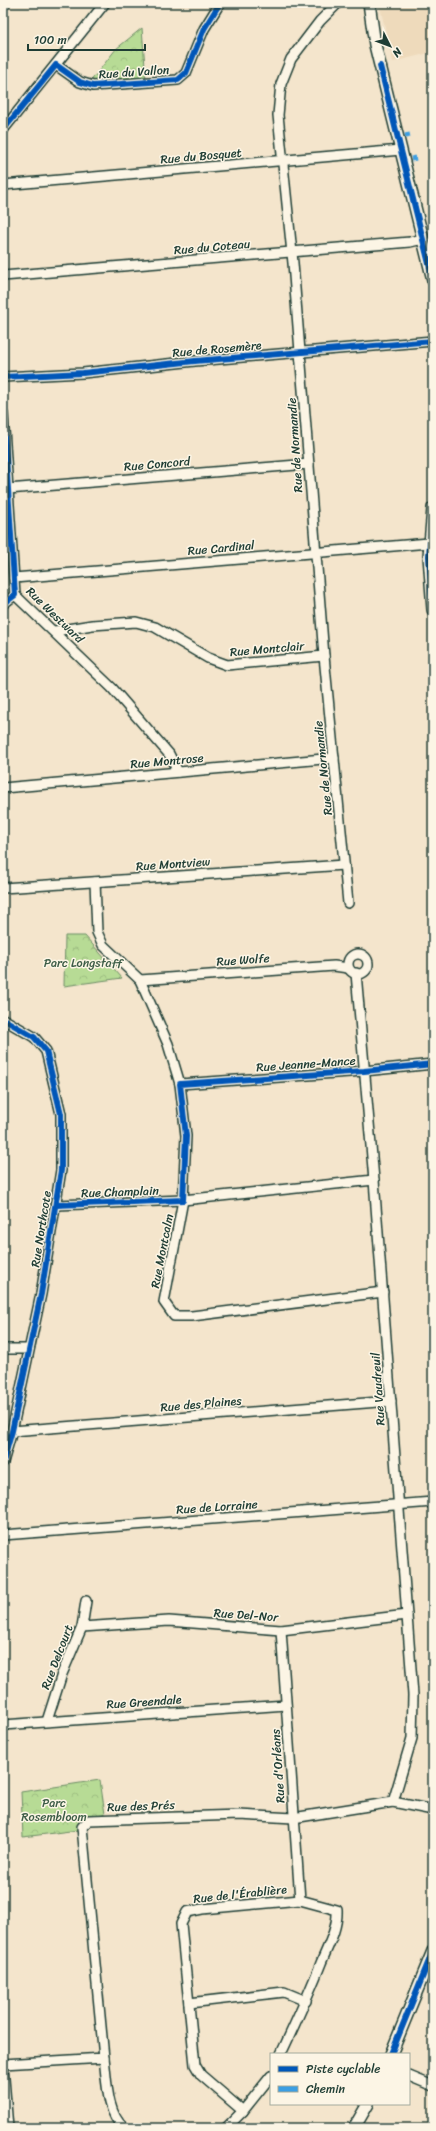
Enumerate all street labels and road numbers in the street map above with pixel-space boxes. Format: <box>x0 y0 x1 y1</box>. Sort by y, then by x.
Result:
street label: Rue du Vallon <box>98 59 171 85</box>
street label: Rue du Bosquet <box>160 141 242 171</box>
street label: Rue du Coteau <box>173 233 252 261</box>
street label: Rue de Rosemère <box>172 334 263 364</box>
street label: Rue de Normandie <box>281 397 309 493</box>
street label: Rue Concord <box>123 450 193 478</box>
street label: Rue Cardinal <box>187 534 256 562</box>
street label: Rue Westward <box>21 581 90 649</box>
street label: Rue Montclair <box>229 635 306 663</box>
street label: Rue de Normandie <box>307 720 339 816</box>
street label: Rue Montrose <box>129 747 205 775</box>
street label: Rue Montview <box>135 850 212 878</box>
street label: Rue Wolfe <box>216 947 270 973</box>
street label: Rue Jeanne-Mance <box>256 1050 356 1078</box>
street label: Rue Champlain <box>81 1180 160 1204</box>
street label: Rue Northcote <box>24 1189 58 1269</box>
street label: Rue Montcalm <box>144 1212 180 1290</box>
street label: Rue Vaudreuil <box>364 1351 392 1426</box>
street label: Rue des Plaines <box>159 1389 243 1419</box>
street label: Rue de Lorraine <box>175 1493 259 1521</box>
street label: Rue Del-Nor <box>213 1602 280 1628</box>
street label: Rue Delcourt <box>35 1621 79 1693</box>
street label: Rue Greendale <box>106 1688 183 1716</box>
street label: Rue d'Orléans <box>264 1728 292 1804</box>
street label: Rue des Prés <box>107 1794 176 1818</box>
street label: Rue de l'Érablière <box>192 1878 288 1910</box>

